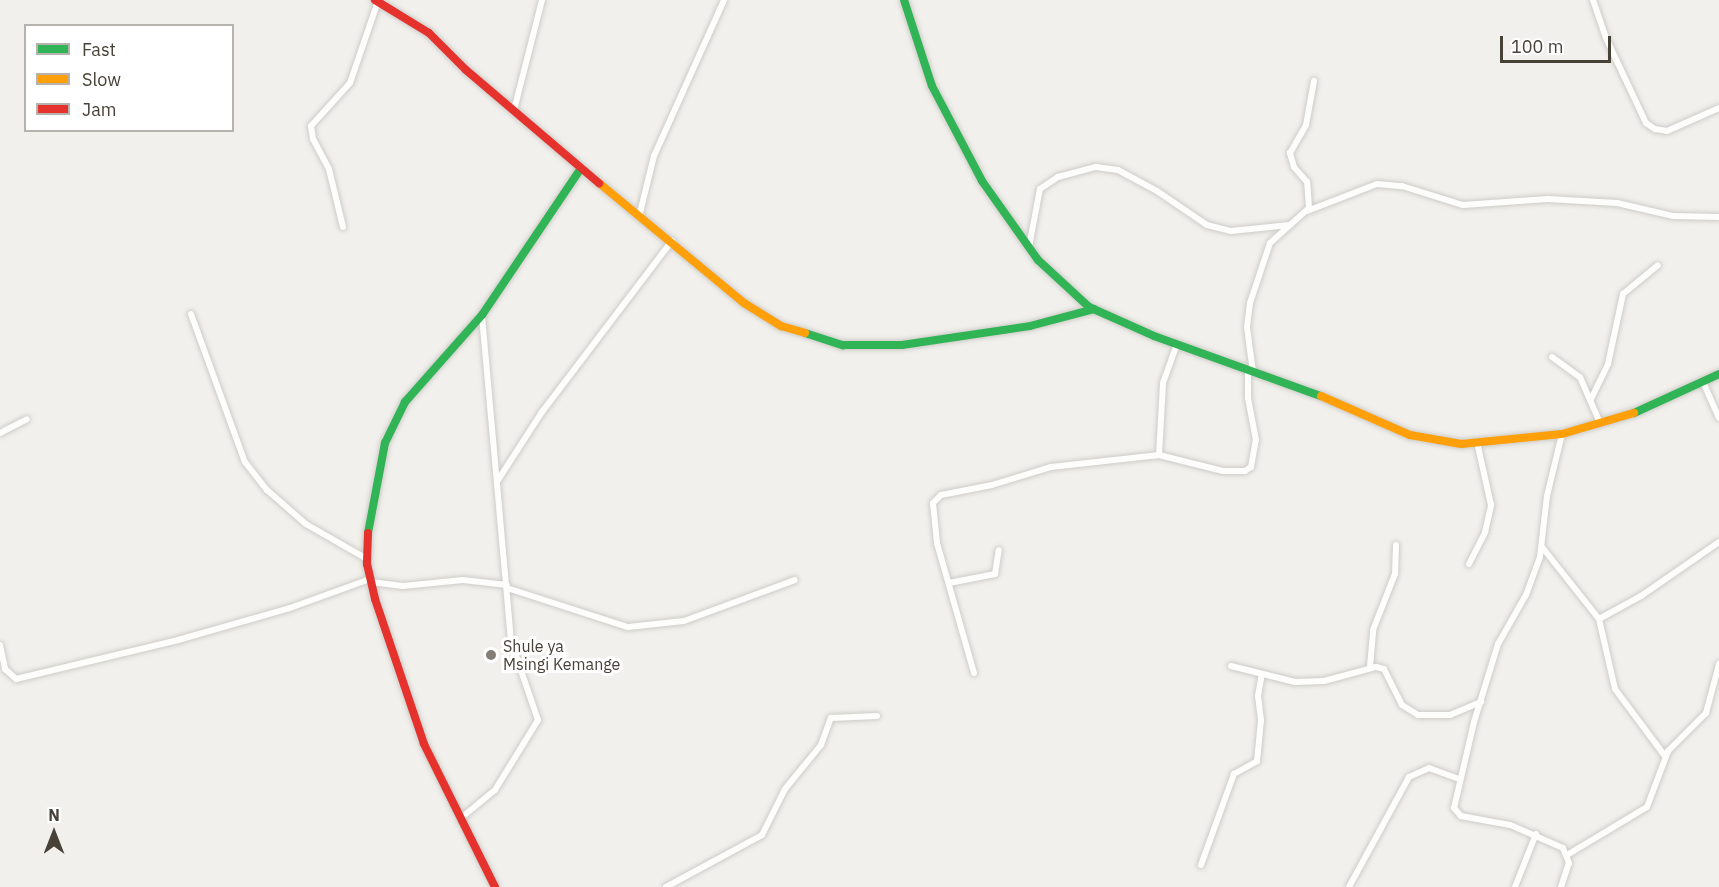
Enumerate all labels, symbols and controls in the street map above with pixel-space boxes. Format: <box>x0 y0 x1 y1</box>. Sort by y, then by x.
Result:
legend <box>24 24 234 132</box>
scale bar <box>1503 24 1614 62</box>
text: 100 m <box>1511 35 1563 58</box>
text: Fast <box>82 38 116 61</box>
text: Slow <box>82 68 121 91</box>
text: Jam <box>82 98 117 121</box>
place label: Shule ya Msingi Kemange <box>503 636 620 674</box>
marker: Shule ya Msingi Kemange <box>484 648 498 662</box>
north arrow <box>24 803 84 863</box>
text: N <box>48 805 60 825</box>

